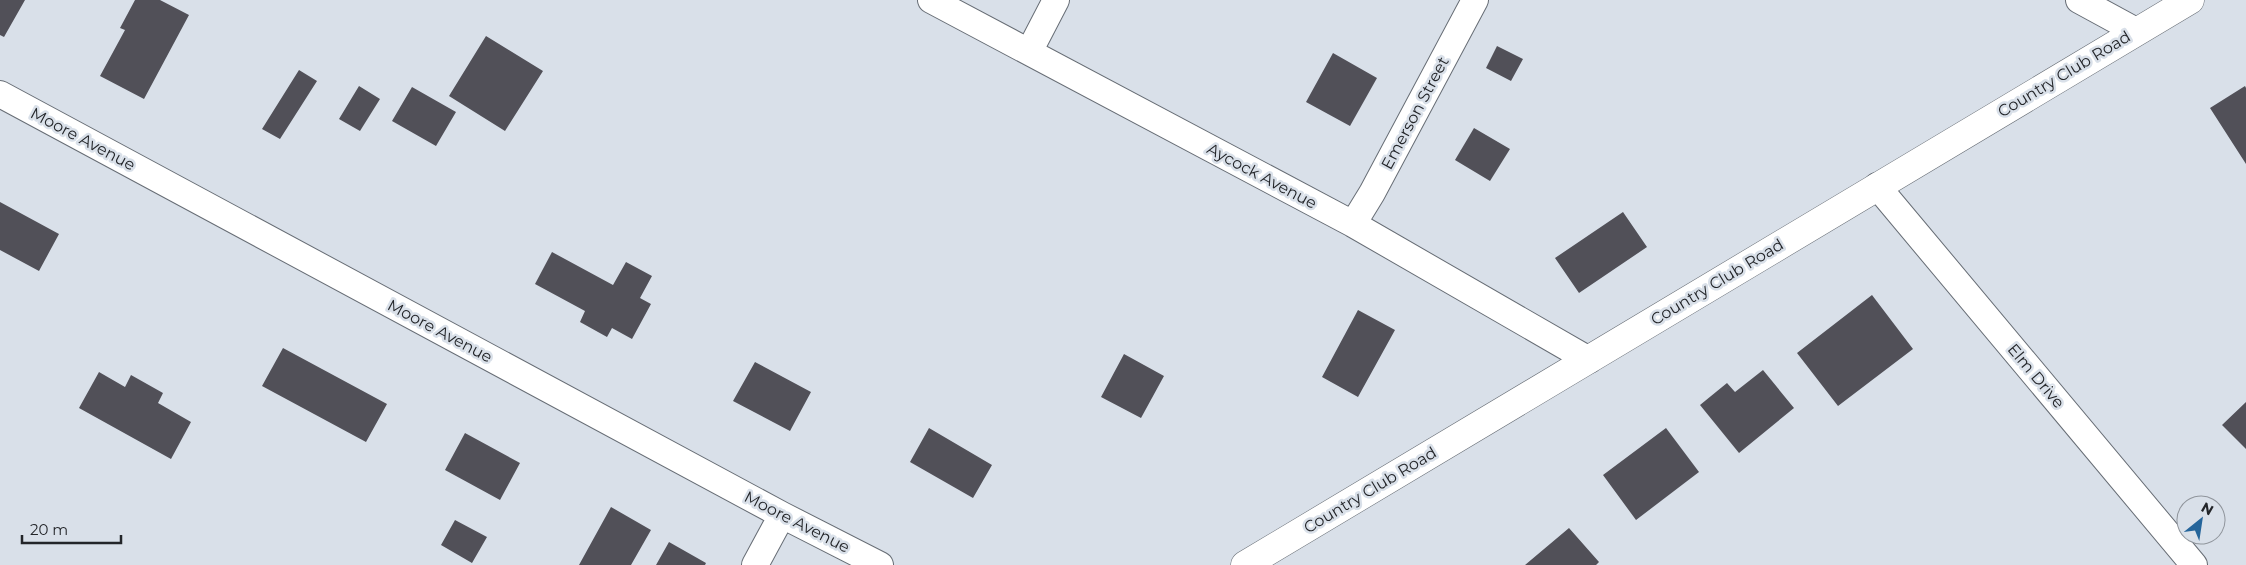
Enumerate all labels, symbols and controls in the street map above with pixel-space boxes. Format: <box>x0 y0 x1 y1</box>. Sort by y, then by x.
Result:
street label: Country Club Road <box>1994 27 2134 121</box>
street label: Emerson Street <box>1377 53 1453 173</box>
street label: Moore Avenue <box>27 103 139 175</box>
street label: Aycock Avenue <box>1204 139 1320 213</box>
street label: Country Club Road <box>1647 235 1787 329</box>
street label: Moore Avenue <box>384 295 496 367</box>
street label: Elm Drive <box>2004 340 2068 412</box>
street label: Country Club Road <box>1300 443 1440 537</box>
street label: Moore Avenue <box>741 487 853 557</box>
north arrow <box>2176 495 2226 545</box>
text: N <box>2198 498 2217 519</box>
scale bar <box>22 512 121 544</box>
text: 20 m <box>30 520 68 539</box>

